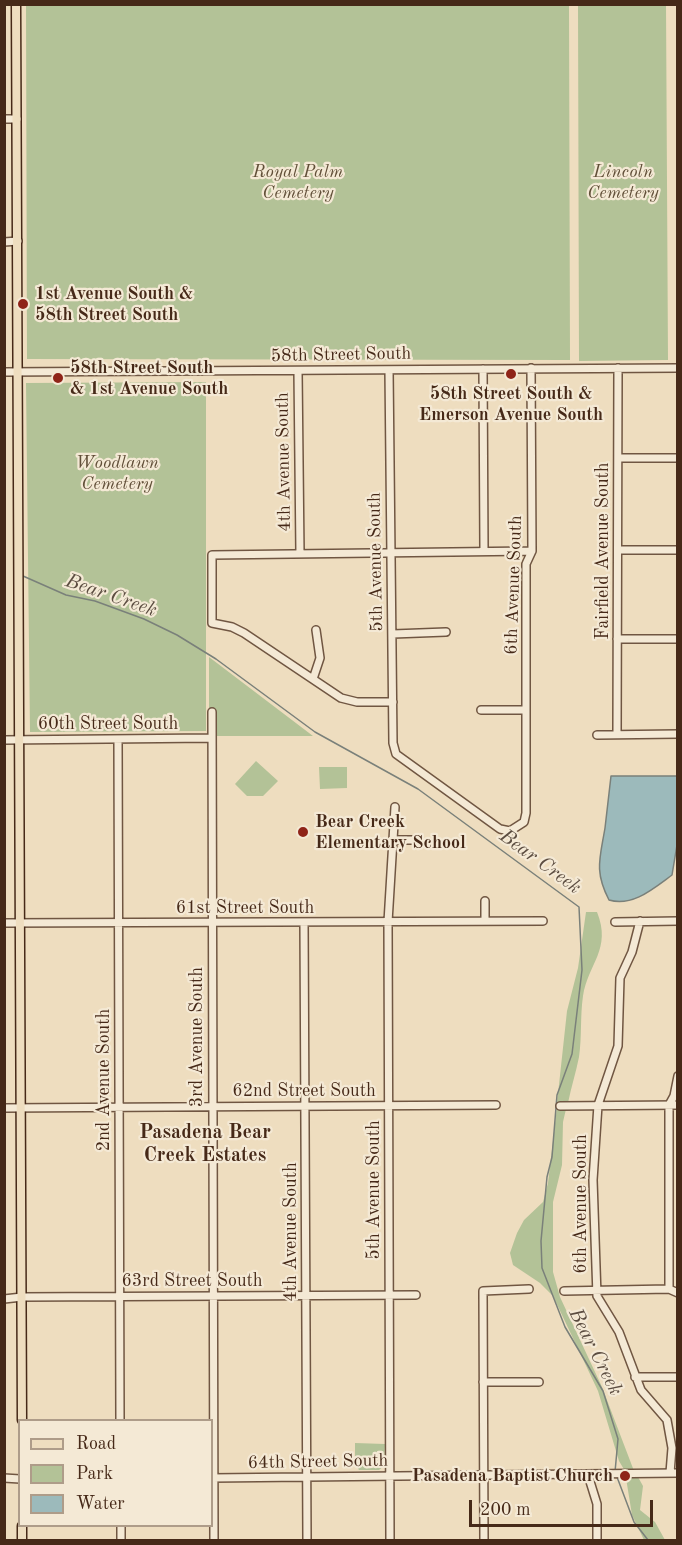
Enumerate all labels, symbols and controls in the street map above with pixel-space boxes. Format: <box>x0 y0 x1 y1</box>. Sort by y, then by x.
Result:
park label: Royal Palm Cemetery <box>253 161 343 204</box>
park label: Lincoln Cemetery <box>587 161 659 204</box>
place label: 1st Avenue South & 58th Street South <box>35 283 193 326</box>
marker: 1st Avenue South & 58th Street South <box>16 297 30 311</box>
street label: 58th Street South <box>271 343 411 367</box>
place label: 58th Street South & 1st Avenue South <box>70 357 228 400</box>
marker: 58th Street South & Emerson Avenue South <box>504 367 518 381</box>
marker: 58th Street South & 1st Avenue South <box>51 371 65 385</box>
place label: 58th Street South & Emerson Avenue South <box>419 383 603 426</box>
street label: 4th Avenue South <box>272 392 296 532</box>
park label: Woodlawn Cemetery <box>75 452 159 494</box>
street label: Fairfield Avenue South <box>592 462 614 640</box>
street label: 5th Avenue South <box>364 492 388 632</box>
street label: 6th Avenue South <box>501 515 527 655</box>
water label: Bear Creek <box>62 569 160 623</box>
street label: 60th Street South <box>38 713 178 735</box>
place label: Bear Creek Elementary School <box>315 811 466 854</box>
water label: Bear Creek <box>494 824 586 900</box>
marker: Bear Creek Elementary School <box>296 825 310 839</box>
street label: 61st Street South <box>176 897 314 919</box>
street label: 3rd Avenue South <box>186 967 208 1107</box>
street label: 2nd Avenue South <box>93 1009 115 1151</box>
street label: 62nd Street South <box>232 1080 376 1102</box>
street label: 5th Avenue South <box>363 1120 385 1260</box>
district label: Pasadena Bear Creek Estates <box>139 1121 271 1168</box>
street label: 6th Avenue South <box>570 1134 592 1274</box>
street label: 4th Avenue South <box>280 1162 302 1302</box>
street label: 63rd Street South <box>121 1270 263 1292</box>
water label: Bear Creek <box>563 1304 627 1400</box>
legend <box>18 1419 213 1527</box>
text: Road <box>76 1435 116 1453</box>
street label: 64th Street South <box>248 1450 388 1474</box>
text: Park <box>76 1465 113 1483</box>
place label: Pasadena Baptist Church <box>412 1465 613 1487</box>
marker: Pasadena Baptist Church <box>618 1469 632 1483</box>
scale bar <box>472 1488 656 1526</box>
text: Water <box>76 1495 125 1513</box>
text: 200 m <box>480 1501 531 1519</box>

